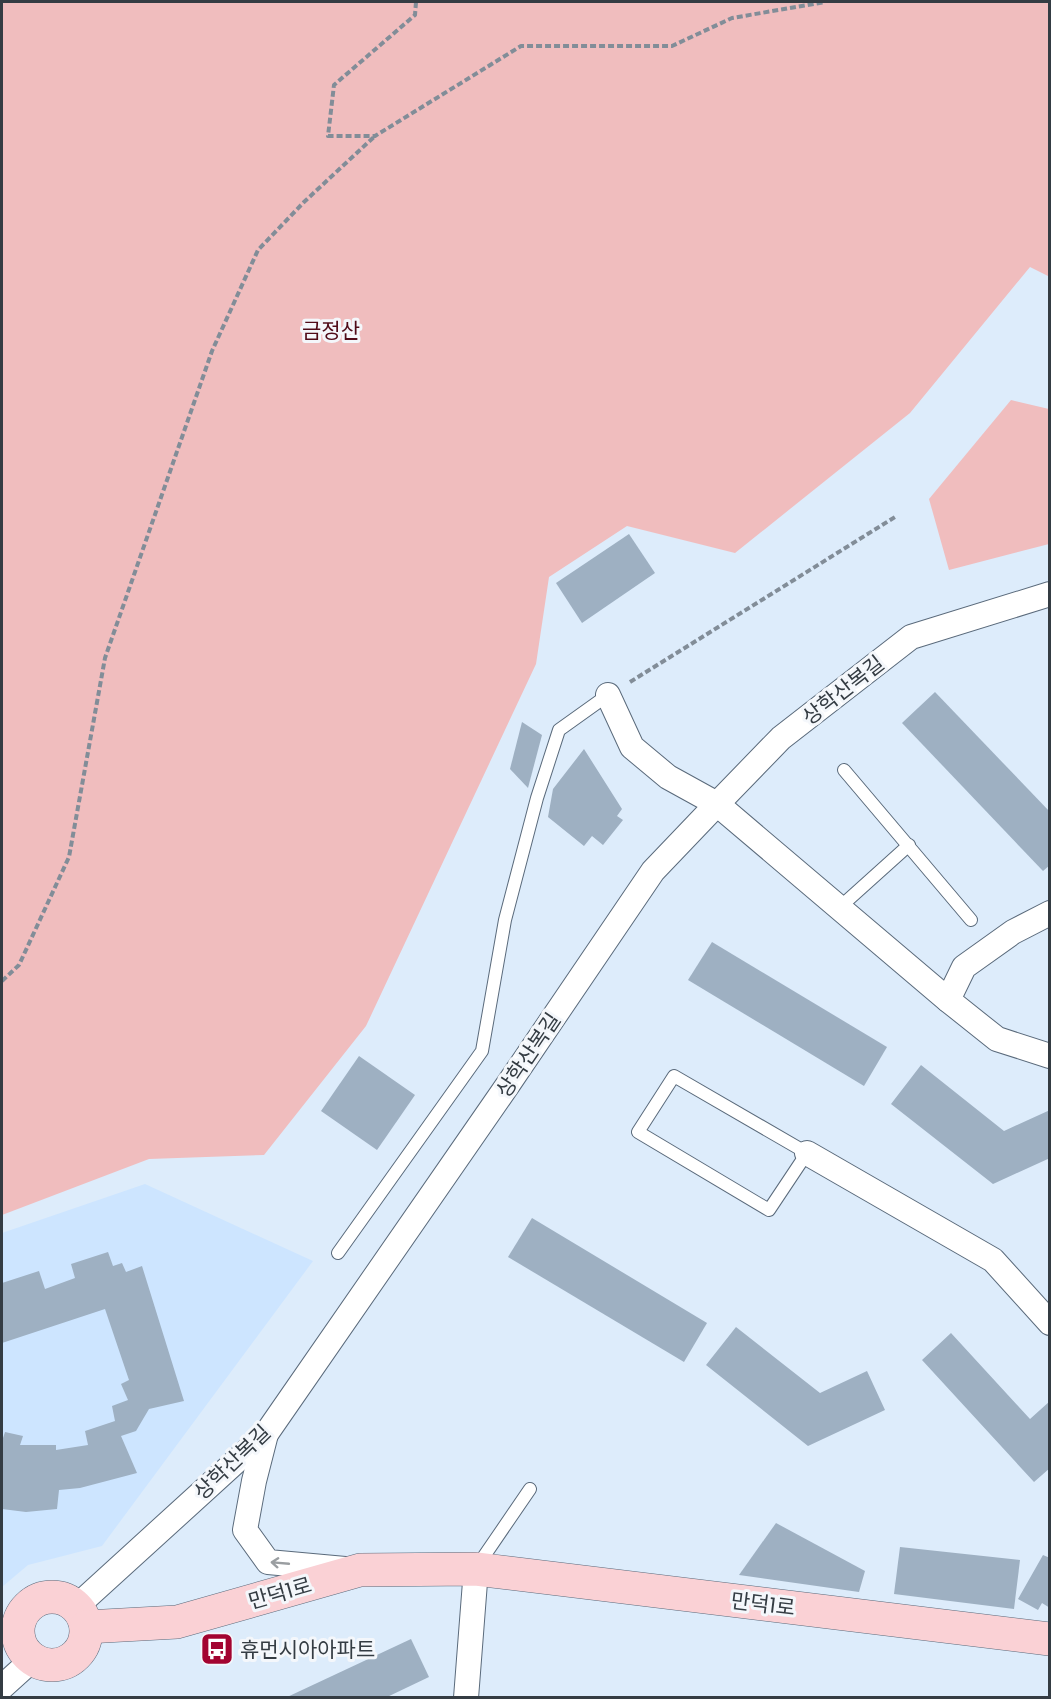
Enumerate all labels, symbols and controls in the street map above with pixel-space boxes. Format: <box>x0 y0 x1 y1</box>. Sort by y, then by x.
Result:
park label: 금정산 <box>302 316 360 345</box>
street label: 상학산복길 <box>796 649 890 731</box>
street label: 상학산복길 <box>489 1007 567 1103</box>
street label: 상학산복길 <box>187 1418 277 1506</box>
one-way arrow <box>271 1557 291 1568</box>
street label: 만덕1로 <box>245 1570 315 1616</box>
street label: 만덕1로 <box>729 1586 797 1622</box>
bus stop icon: 휴먼시아아파트 <box>199 1631 235 1667</box>
place label: 휴먼시아아파트 <box>240 1635 375 1664</box>

